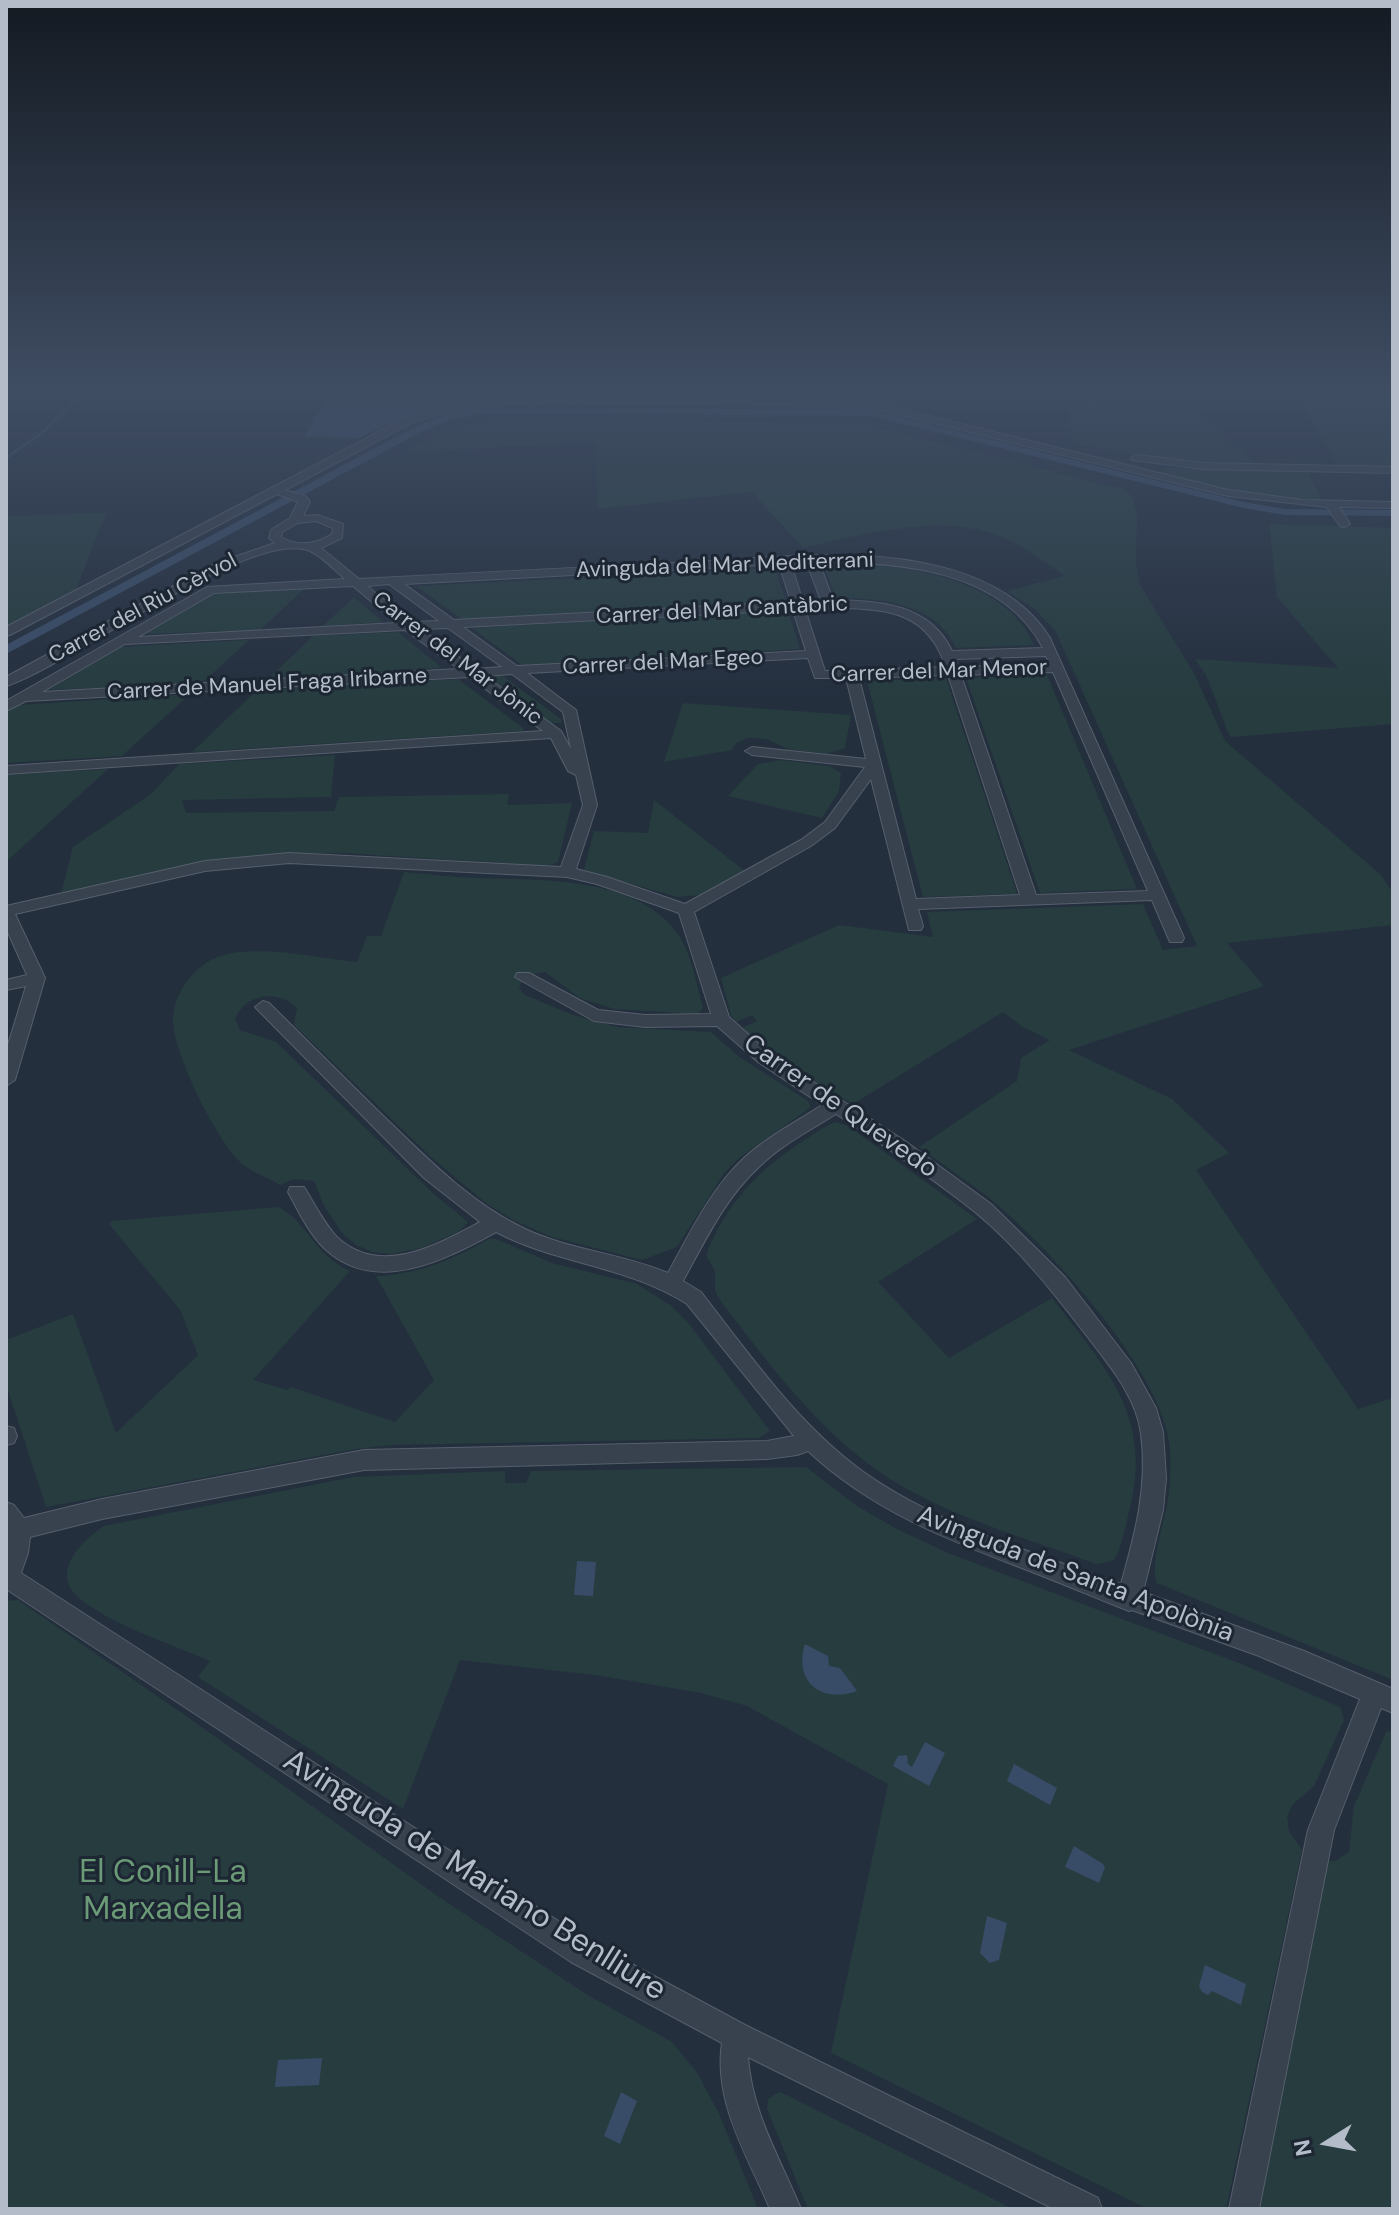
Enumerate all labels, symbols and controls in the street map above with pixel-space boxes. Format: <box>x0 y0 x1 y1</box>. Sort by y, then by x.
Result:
street label: Carrer del Riu Cèrvol <box>44 548 242 670</box>
street label: Avinguda del Mar Mediterrani <box>576 548 874 584</box>
street label: Carrer del Mar Jònic <box>367 586 547 732</box>
street label: Carrer del Mar Cantàbric <box>595 591 849 631</box>
street label: Carrer del Mar Egeo <box>562 645 764 681</box>
street label: Carrer del Mar Menor <box>830 655 1048 689</box>
street label: Carrer de Manuel Fraga Iribarne <box>106 663 428 707</box>
street label: Carrer de Quevedo <box>737 1028 943 1186</box>
street label: Avinguda de Santa Apolònia <box>912 1500 1238 1650</box>
street label: Avinguda de Mariano Benlliure <box>276 1742 672 2010</box>
park label: El Conill-La Marxadella <box>79 1855 247 1930</box>
north arrow <box>1287 2103 1367 2183</box>
text: N <box>1287 2137 1319 2158</box>

